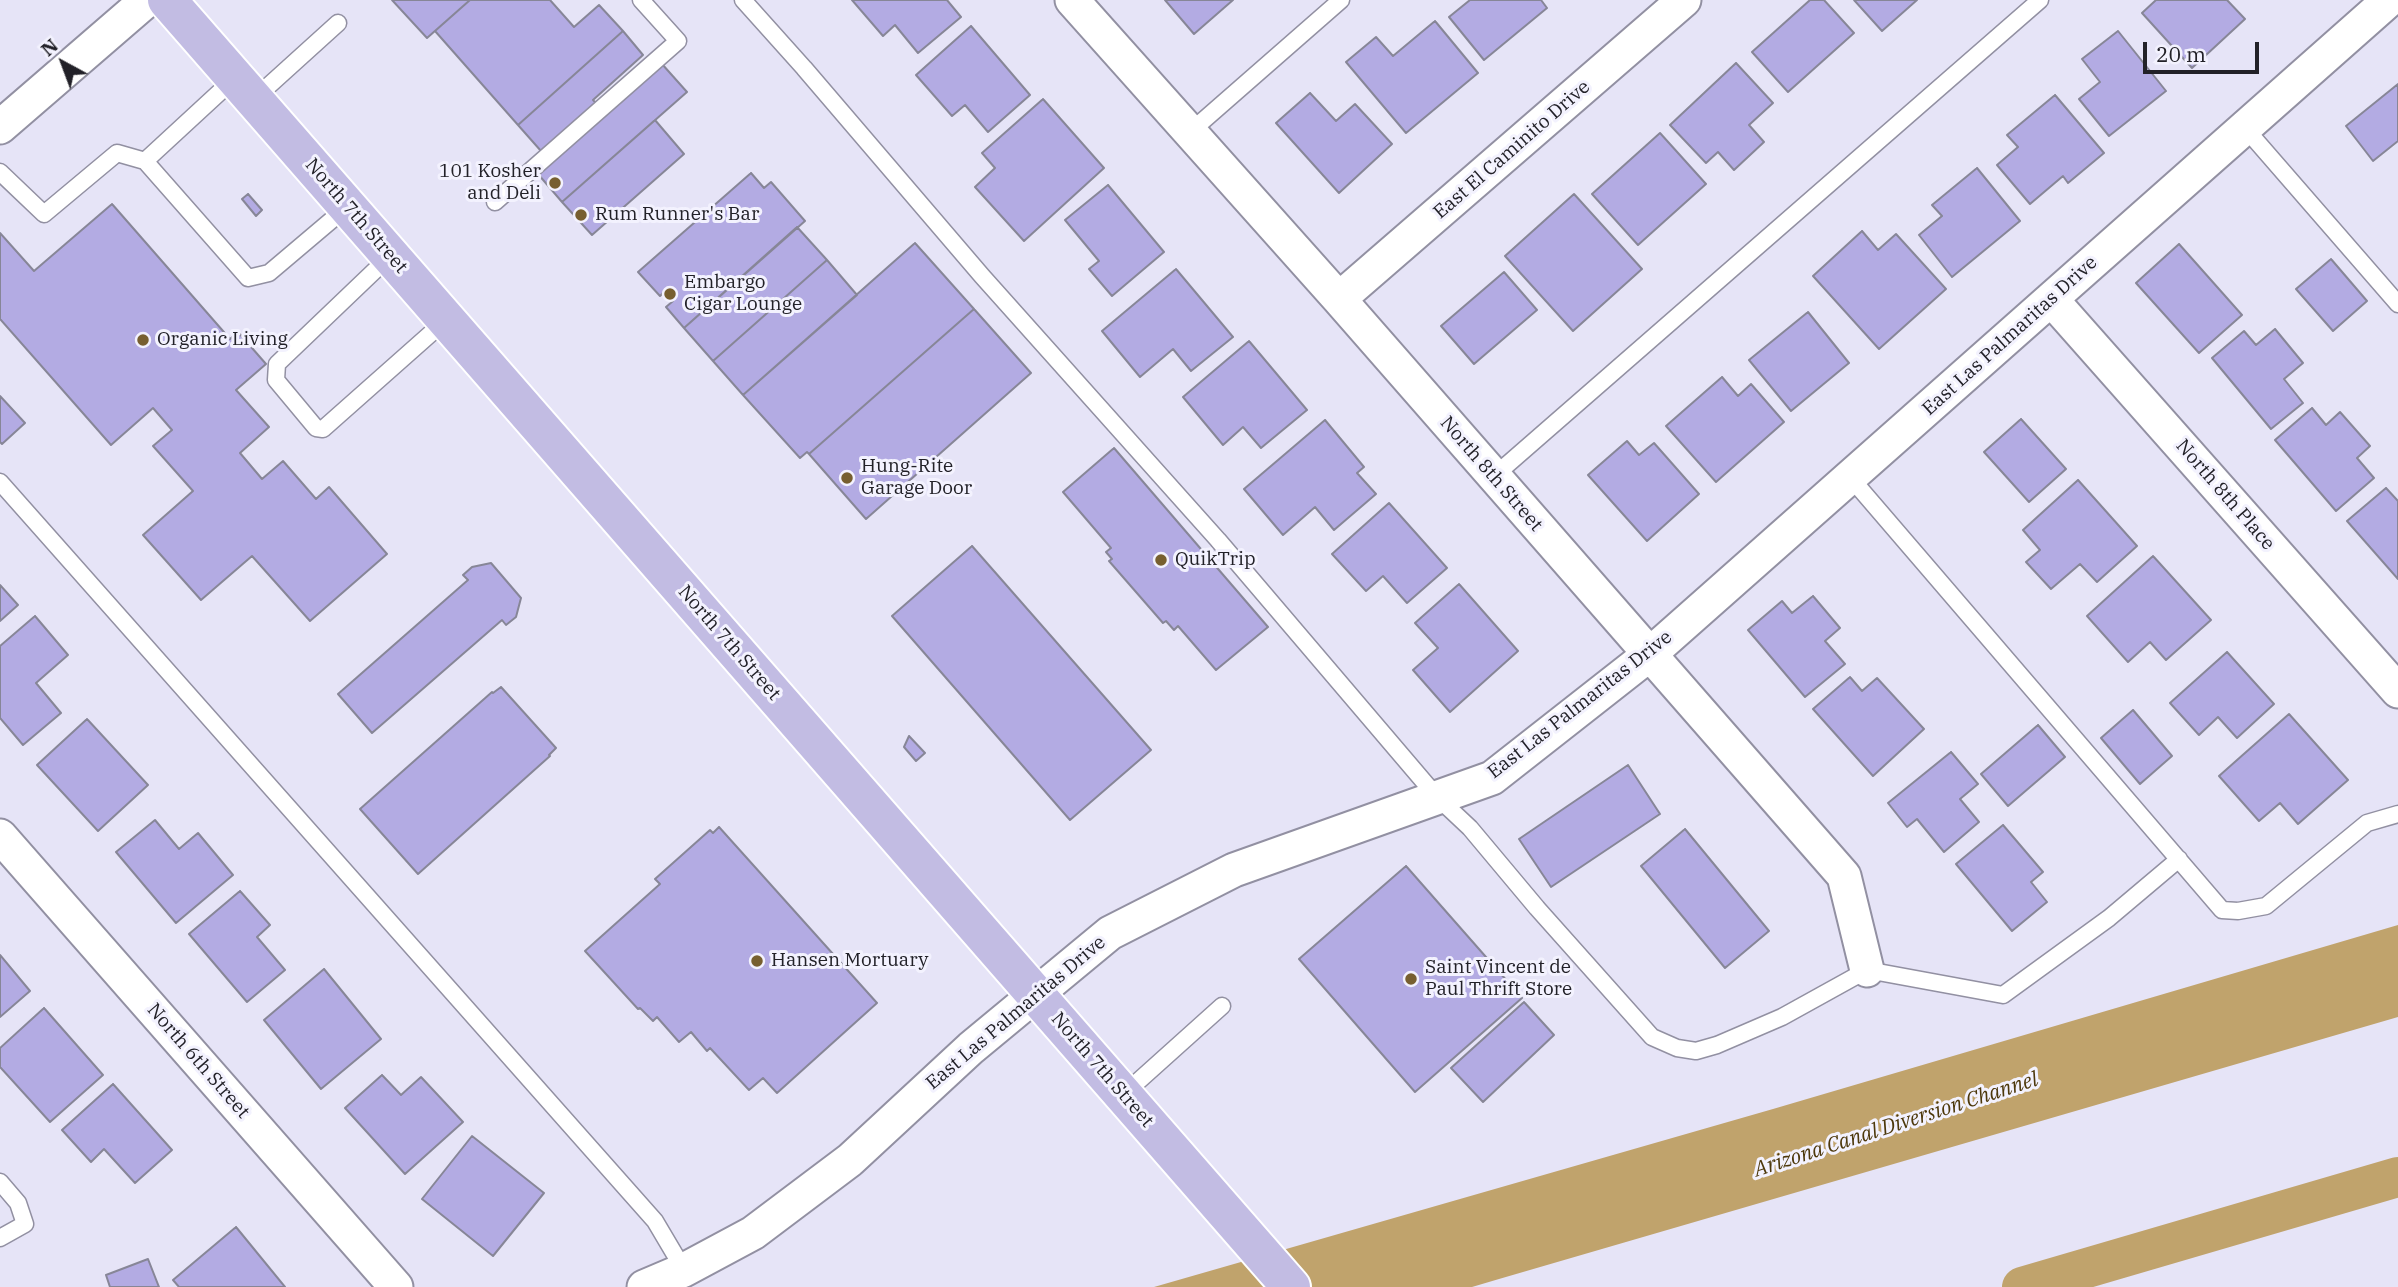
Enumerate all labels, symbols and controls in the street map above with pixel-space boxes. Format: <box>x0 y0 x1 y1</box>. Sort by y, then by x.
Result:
north arrow <box>28 28 98 98</box>
scale bar <box>2146 28 2262 72</box>
text: N <box>36 33 63 61</box>
text: 20 m <box>2156 40 2206 68</box>
street label: East El Caminito Drive <box>1429 76 1595 224</box>
street label: North 7th Street <box>300 154 412 278</box>
place label: 101 Kosher and Deli <box>439 161 541 205</box>
marker: 101 Kosher and Deli <box>547 175 563 191</box>
place label: Rum Runner's Bar <box>595 204 759 226</box>
marker: Rum Runner's Bar <box>573 207 589 223</box>
street label: East Las Palmaritas Drive <box>1918 251 2102 421</box>
place label: Embargo Cigar Lounge <box>684 272 802 316</box>
marker: Embargo Cigar Lounge <box>662 286 678 302</box>
place label: Organic Living <box>157 329 288 351</box>
marker: Organic Living <box>135 332 151 348</box>
street label: North 8th Street <box>1435 412 1547 536</box>
street label: North 8th Place <box>2171 435 2279 555</box>
place label: Hung-Rite Garage Door <box>861 456 972 500</box>
marker: Hung-Rite Garage Door <box>839 470 855 486</box>
place label: QuikTrip <box>1175 549 1256 571</box>
marker: QuikTrip <box>1153 552 1169 568</box>
street label: North 7th Street <box>673 581 785 705</box>
street label: East Las Palmaritas Drive <box>1483 626 1677 784</box>
street label: East Las Palmaritas Drive <box>922 931 1110 1095</box>
place label: Hansen Mortuary <box>771 950 928 972</box>
marker: Hansen Mortuary <box>749 953 765 969</box>
place label: Saint Vincent de Paul Thrift Store <box>1425 957 1572 1001</box>
marker: Saint Vincent de Paul Thrift Store <box>1403 971 1419 987</box>
street label: North 6th Street <box>142 999 254 1123</box>
street label: North 7th Street <box>1046 1008 1158 1132</box>
water label: Arizona Canal Diversion Channel <box>1751 1067 2041 1183</box>

